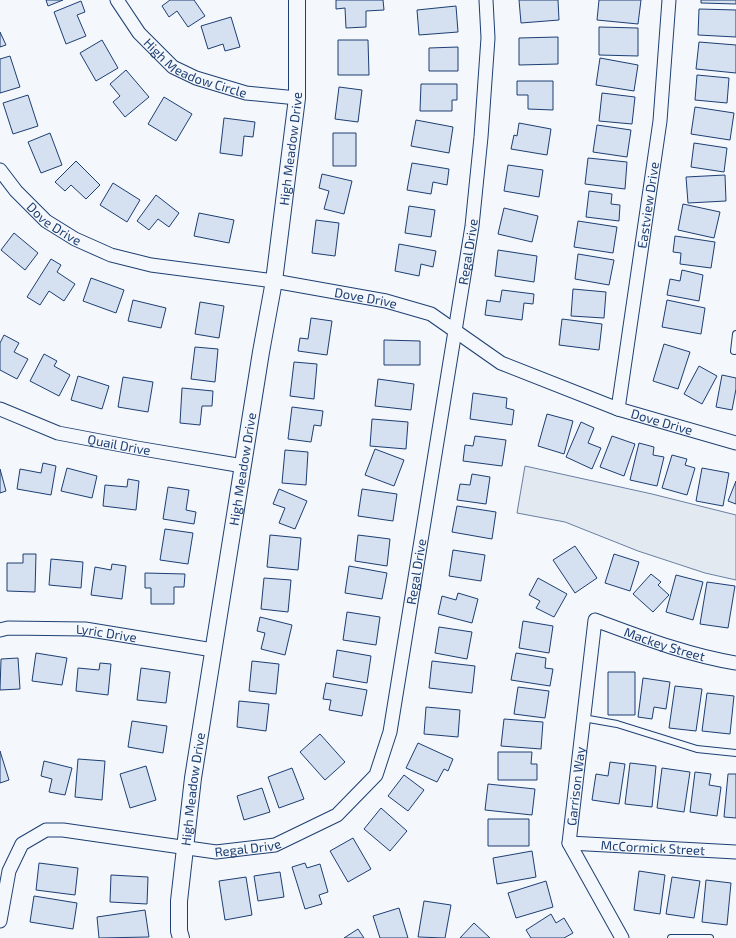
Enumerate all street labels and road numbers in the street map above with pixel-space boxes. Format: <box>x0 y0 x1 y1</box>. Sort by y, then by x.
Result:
street label: High Meadow Circle <box>141 35 249 101</box>
street label: High Meadow Drive <box>276 92 305 206</box>
street label: Eastview Drive <box>634 161 662 250</box>
street label: Dove Drive <box>24 199 84 249</box>
street label: Regal Drive <box>455 218 481 286</box>
street label: Dove Drive <box>333 284 399 312</box>
street label: Dove Drive <box>629 405 695 438</box>
street label: High Meadow Drive <box>225 411 259 527</box>
street label: Quail Drive <box>86 431 152 458</box>
street label: Regal Drive <box>403 537 429 606</box>
street label: Lyric Drive <box>76 621 138 645</box>
street label: Mackey Street <box>622 624 707 664</box>
street label: High Meadow Drive <box>177 731 208 847</box>
street label: Garrison Way <box>563 746 588 827</box>
street label: Regal Drive <box>214 835 284 860</box>
street label: McCormick Street <box>600 837 705 858</box>

